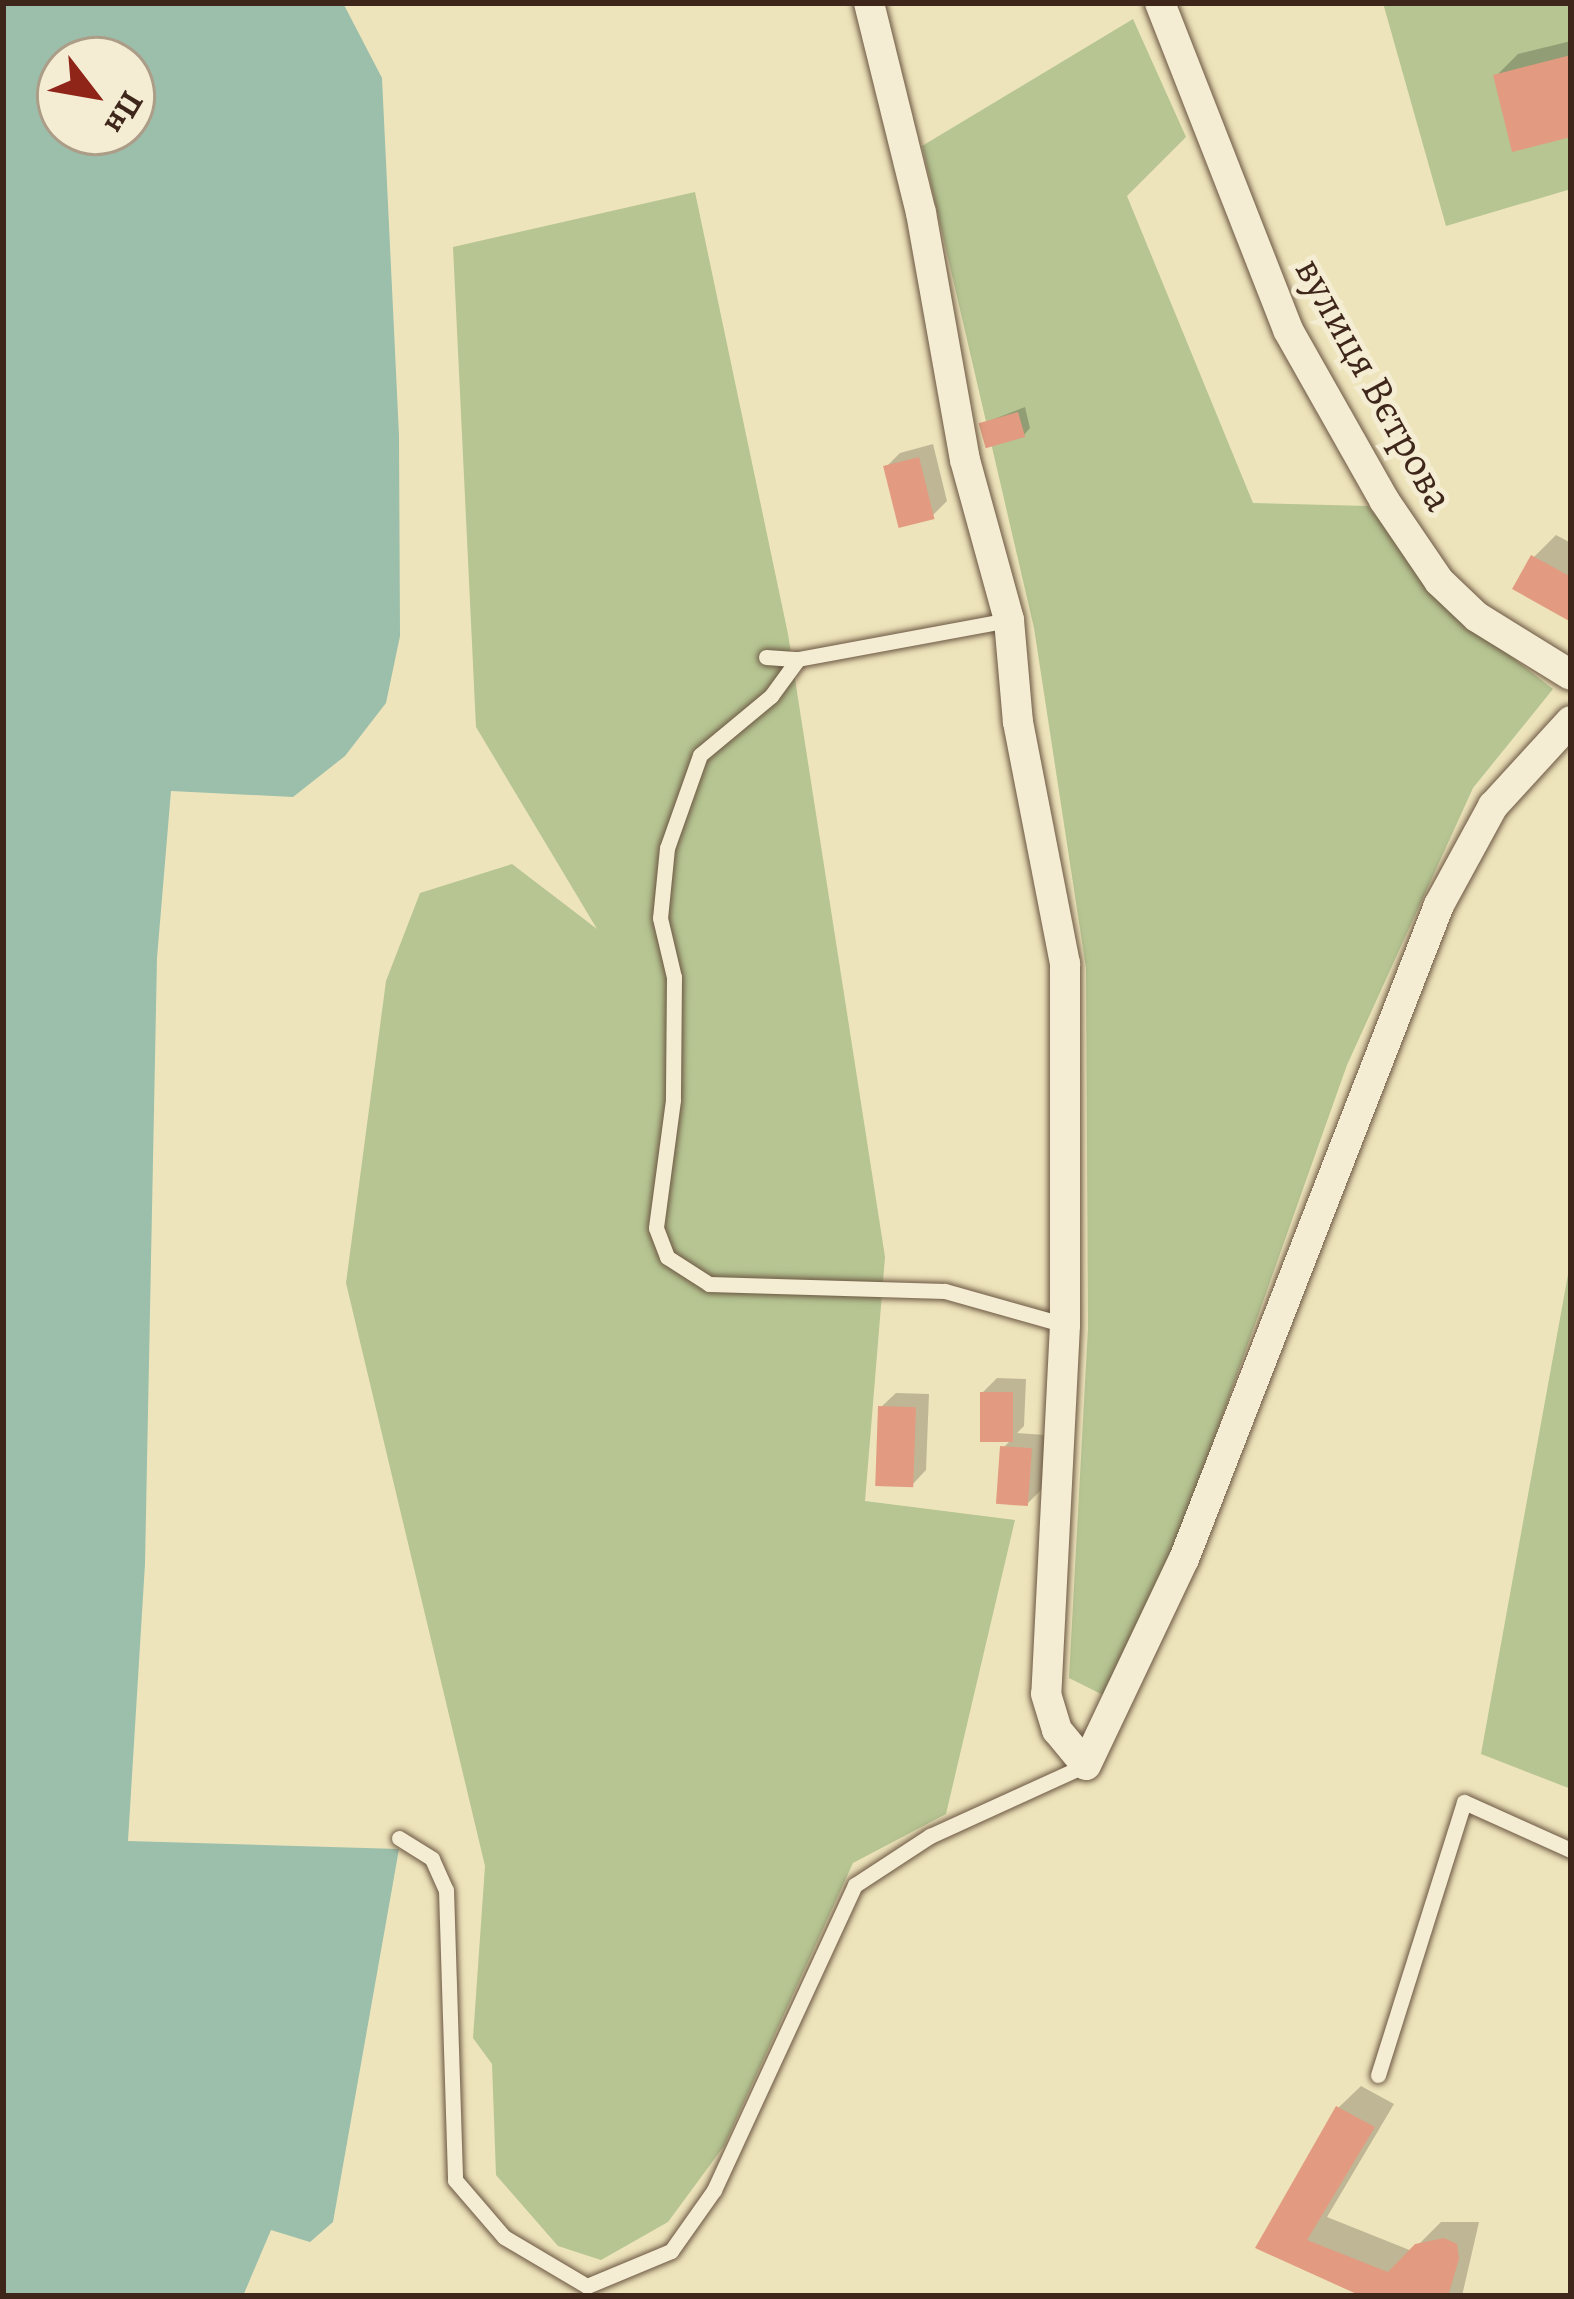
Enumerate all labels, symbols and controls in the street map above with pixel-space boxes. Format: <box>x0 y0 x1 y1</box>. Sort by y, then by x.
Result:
north arrow <box>36 36 156 156</box>
text: Пн <box>94 83 155 143</box>
street label: вулиця Вєтрова <box>1285 249 1465 519</box>

